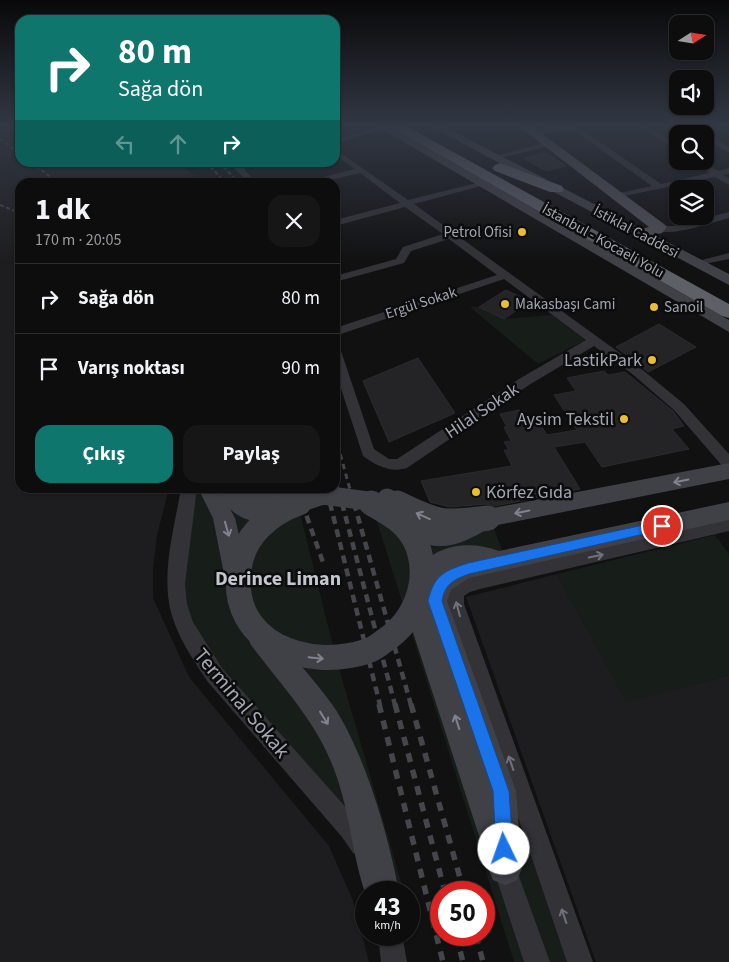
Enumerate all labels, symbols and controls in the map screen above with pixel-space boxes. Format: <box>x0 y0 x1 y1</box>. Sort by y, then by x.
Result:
north arrow <box>669 15 714 60</box>
map controls <box>669 15 714 225</box>
text: 80 m <box>118 27 192 77</box>
icon: right <box>35 35 100 100</box>
button: sound <box>669 70 714 115</box>
text: Sağa dön <box>118 73 203 105</box>
button: search <box>669 125 714 170</box>
icon: left <box>111 130 139 158</box>
icon: ahead <box>164 130 192 158</box>
icon: right <box>217 130 245 158</box>
button: layers <box>669 180 714 225</box>
text: 1 dk <box>35 188 90 231</box>
button: close <box>268 195 320 247</box>
street label: İstanbul - Kocaeli Yolu <box>538 199 668 283</box>
street label: İstiklal Caddesi <box>589 201 683 263</box>
place label: Petrol Ofisi <box>443 222 512 243</box>
marker: Petrol Ofisi <box>516 226 528 238</box>
text: 170 m · 20:05 <box>35 229 122 251</box>
street label: Ergül Sokak <box>383 281 460 324</box>
icon: right <box>35 285 63 313</box>
text: Sağa dön <box>78 285 154 312</box>
text: 80 m <box>282 285 320 312</box>
place label: Makasbaşı Cami <box>515 294 615 315</box>
place label: Sanoil <box>664 297 704 318</box>
marker: Makasbaşı Cami <box>499 298 511 310</box>
marker: Sanoil <box>648 301 660 313</box>
place label: LastikPark <box>564 348 642 373</box>
marker: LastikPark <box>646 354 658 366</box>
icon: arrive <box>35 355 63 383</box>
text: Varış noktası <box>78 355 185 382</box>
text: 90 m <box>282 355 320 382</box>
street label: Hilal Sokak <box>440 377 524 445</box>
place label: Aysim Tekstil <box>517 407 614 432</box>
marker: Aysim Tekstil <box>618 413 630 425</box>
button: Çıkış <box>35 425 173 483</box>
button: Paylaş <box>183 425 320 483</box>
one-way arrow <box>674 477 690 486</box>
place label: Körfez Gıda <box>486 480 572 505</box>
marker: Körfez Gıda <box>470 486 482 498</box>
pin <box>641 505 683 547</box>
one-way arrow <box>514 507 530 517</box>
one-way arrow <box>416 511 431 521</box>
icon: arrive <box>648 512 676 540</box>
one-way arrow <box>222 521 232 537</box>
one-way arrow <box>587 550 603 560</box>
district label: Derince Liman <box>215 565 341 593</box>
one-way arrow <box>452 601 462 617</box>
street label: Terminal Sokak <box>187 641 297 765</box>
one-way arrow <box>307 653 323 662</box>
one-way arrow <box>319 710 329 724</box>
one-way arrow <box>451 715 461 731</box>
one-way arrow <box>506 755 515 771</box>
position arrow <box>477 822 529 874</box>
speed limit sign: 50 <box>430 881 495 946</box>
text: 43 <box>374 889 401 925</box>
one-way arrow <box>559 909 568 924</box>
text: km/h <box>374 917 401 934</box>

